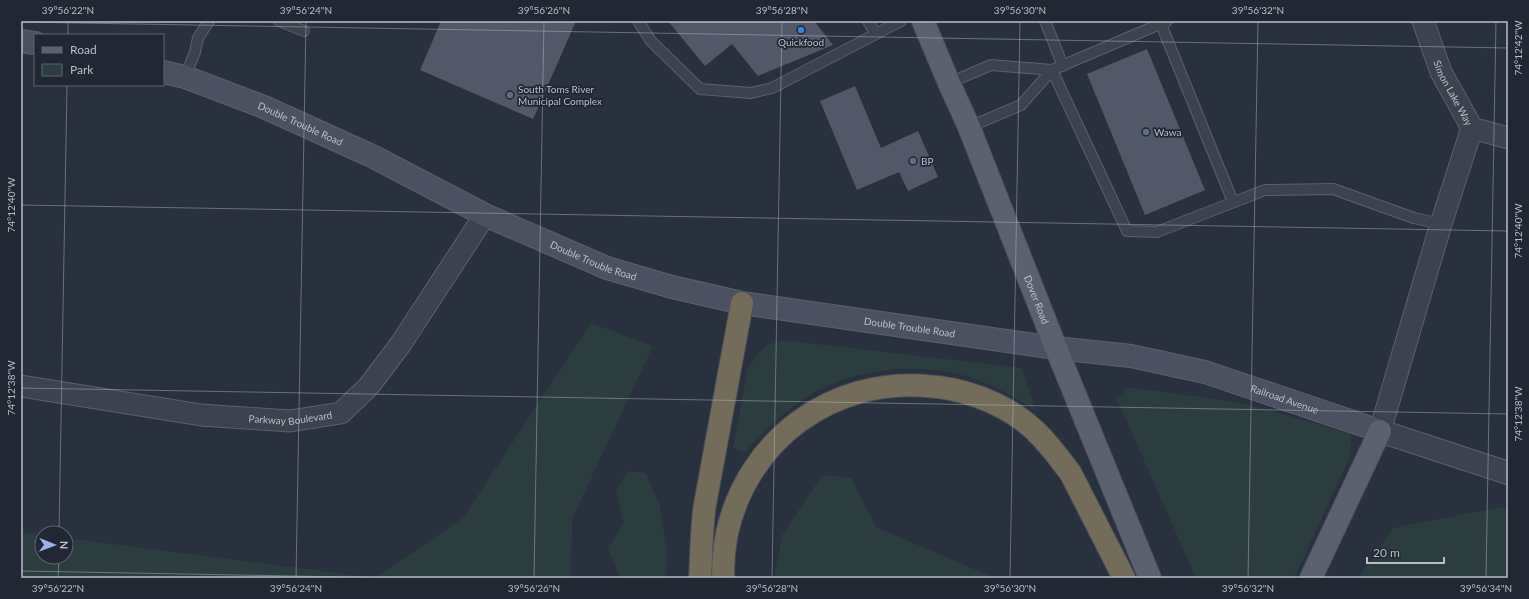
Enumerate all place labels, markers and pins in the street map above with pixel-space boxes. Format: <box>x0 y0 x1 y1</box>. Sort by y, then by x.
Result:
marker: Quickfood <box>796 25 806 35</box>
place label: Quickfood <box>778 36 824 48</box>
place label: South Toms River Municipal Complex <box>518 83 602 107</box>
marker: South Toms River Municipal Complex <box>505 90 515 100</box>
place label: Wawa <box>1154 126 1182 138</box>
marker: Wawa <box>1141 127 1151 137</box>
place label: BP <box>921 155 933 167</box>
marker: BP <box>908 156 918 166</box>

